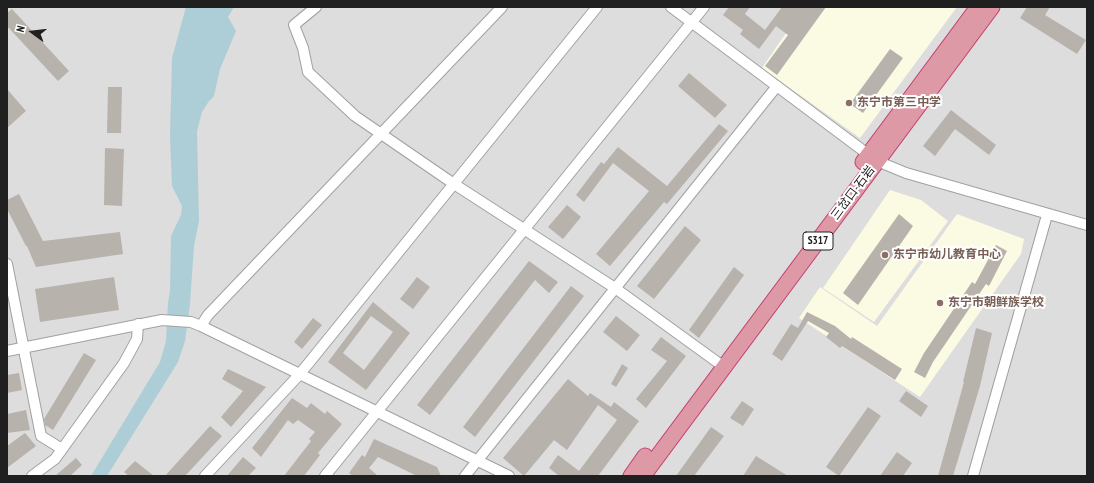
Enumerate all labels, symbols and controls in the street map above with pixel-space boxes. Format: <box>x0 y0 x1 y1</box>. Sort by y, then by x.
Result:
north arrow <box>12 12 52 52</box>
text: N <box>13 24 28 34</box>
place label: 东宁市第三中学 <box>857 96 941 110</box>
marker: 东宁市第三中学 <box>844 98 854 108</box>
street label: 三岔口-石岩 <box>828 163 878 223</box>
road number: S317 <box>803 232 833 250</box>
place label: 东宁市幼儿教育中心 <box>893 248 1001 262</box>
marker: 东宁市幼儿教育中心 <box>880 250 890 260</box>
place label: 东宁市朝鲜族学校 <box>948 296 1044 310</box>
marker: 东宁市朝鲜族学校 <box>935 298 945 308</box>

